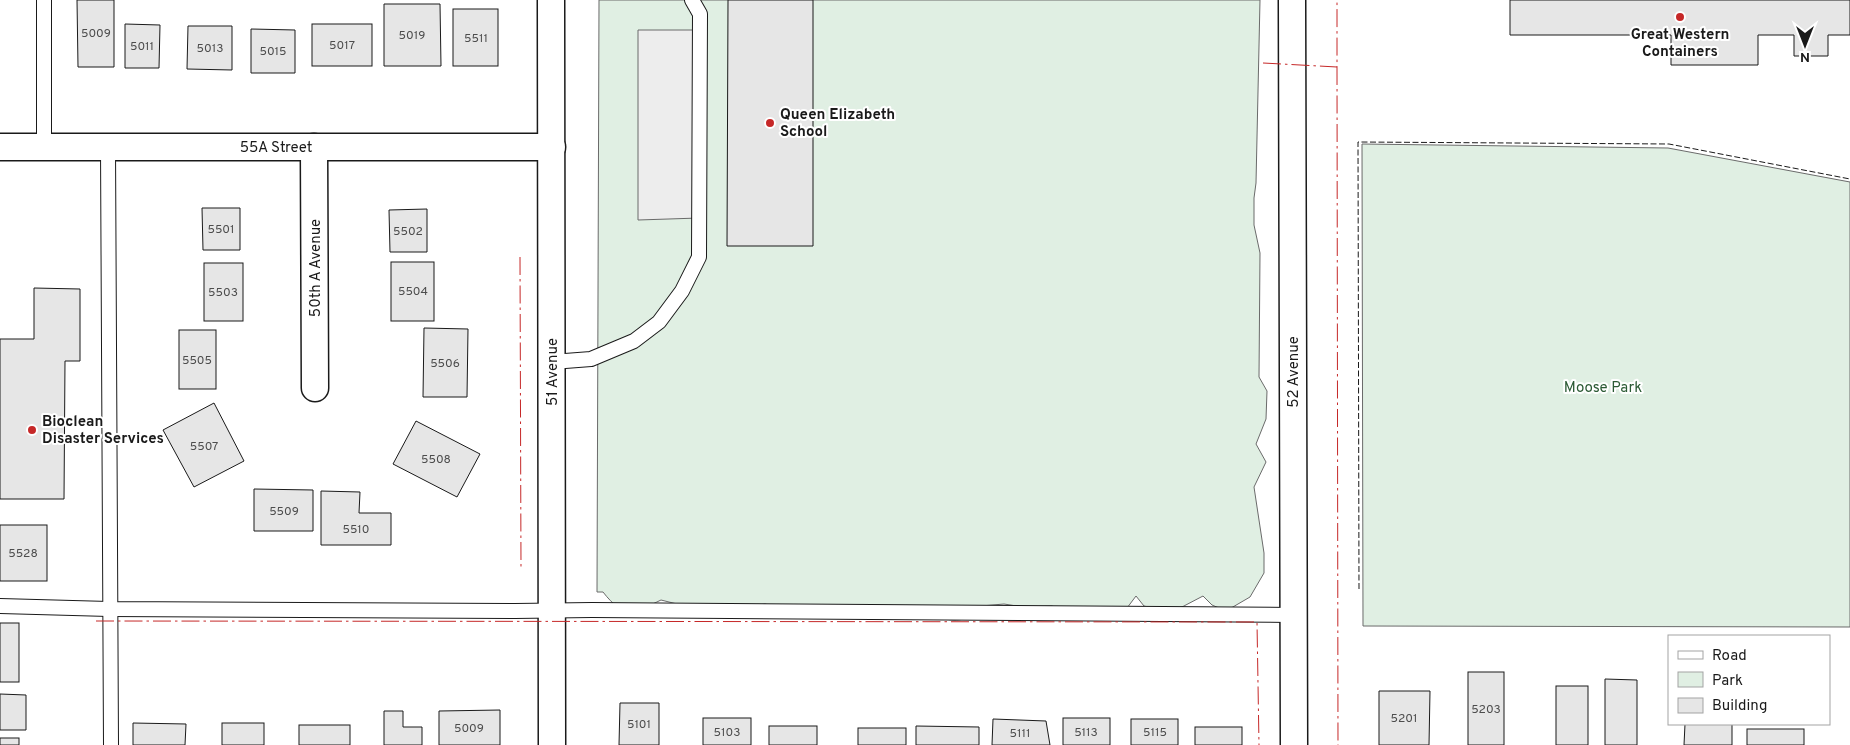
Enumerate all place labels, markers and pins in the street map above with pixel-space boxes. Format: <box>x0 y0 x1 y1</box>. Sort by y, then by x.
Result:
marker: Great Western Containers <box>1674 11 1686 23</box>
place label: Great Western Containers <box>1631 26 1729 62</box>
place label: Queen Elizabeth School <box>780 106 895 142</box>
marker: Queen Elizabeth School <box>764 117 776 129</box>
place label: Bioclean Disaster Services <box>42 413 164 449</box>
marker: Bioclean Disaster Services <box>26 424 38 436</box>

